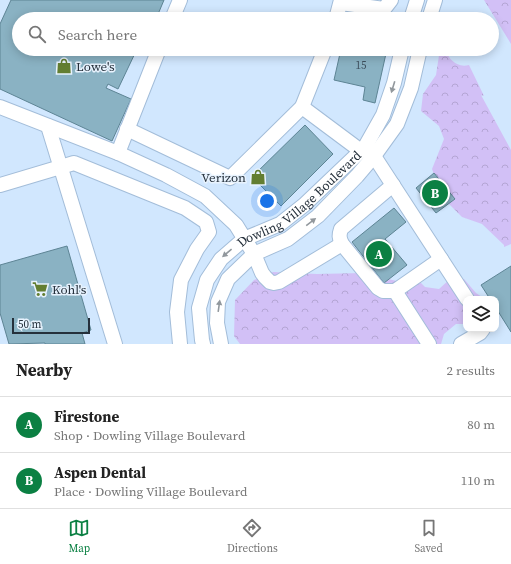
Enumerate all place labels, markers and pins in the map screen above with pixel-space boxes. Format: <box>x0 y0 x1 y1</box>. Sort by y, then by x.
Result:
shop icon: Lowe's <box>55 57 73 75</box>
place label: Lowe's <box>76 58 115 75</box>
shop icon: Verizon <box>249 168 267 186</box>
place label: Verizon <box>201 169 246 186</box>
pin: B <box>422 178 448 208</box>
pin: A <box>366 239 392 269</box>
supermarket icon: Kohl's <box>31 280 49 298</box>
place label: Kohl's <box>52 281 87 298</box>

